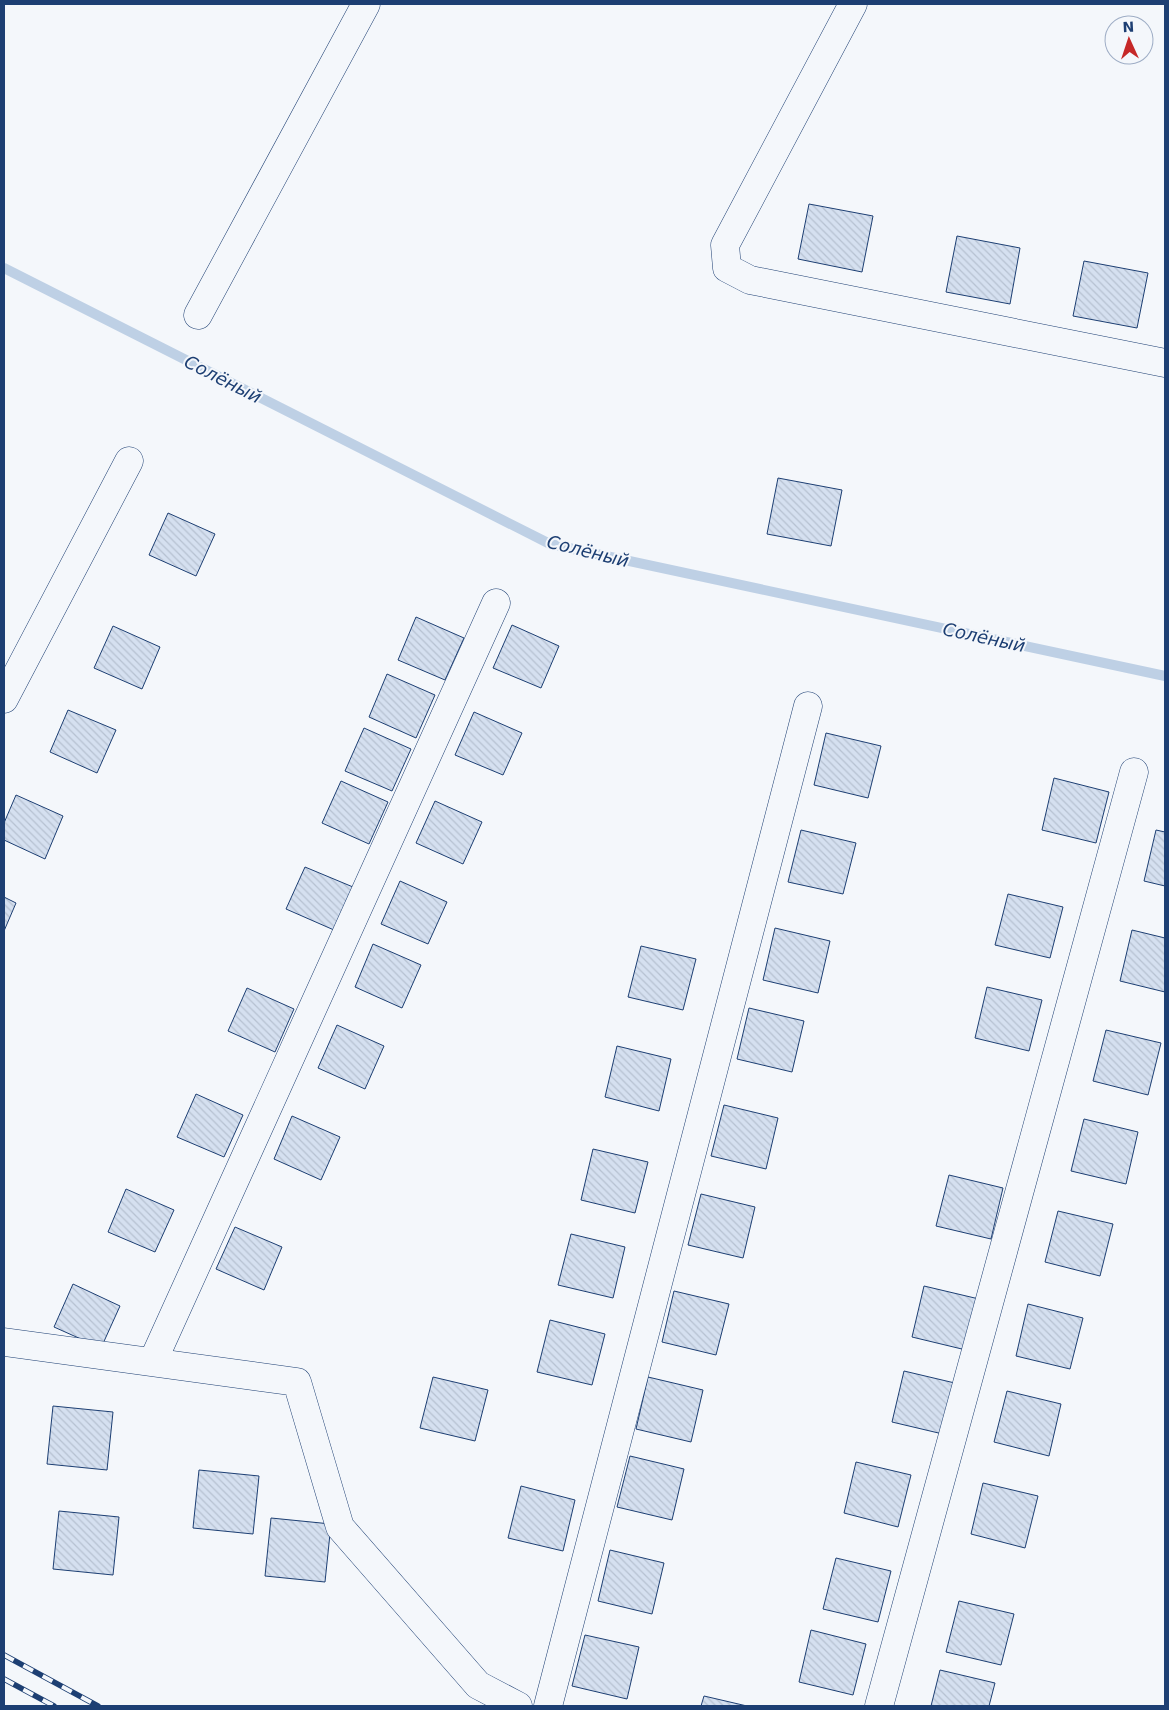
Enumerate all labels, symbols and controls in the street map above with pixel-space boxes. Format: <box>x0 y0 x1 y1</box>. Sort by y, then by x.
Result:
north arrow <box>1104 15 1154 65</box>
text: N <box>1122 19 1135 35</box>
water label: Солёный <box>181 351 265 408</box>
water label: Солёный <box>545 531 632 571</box>
water label: Солёный <box>941 618 1027 656</box>

